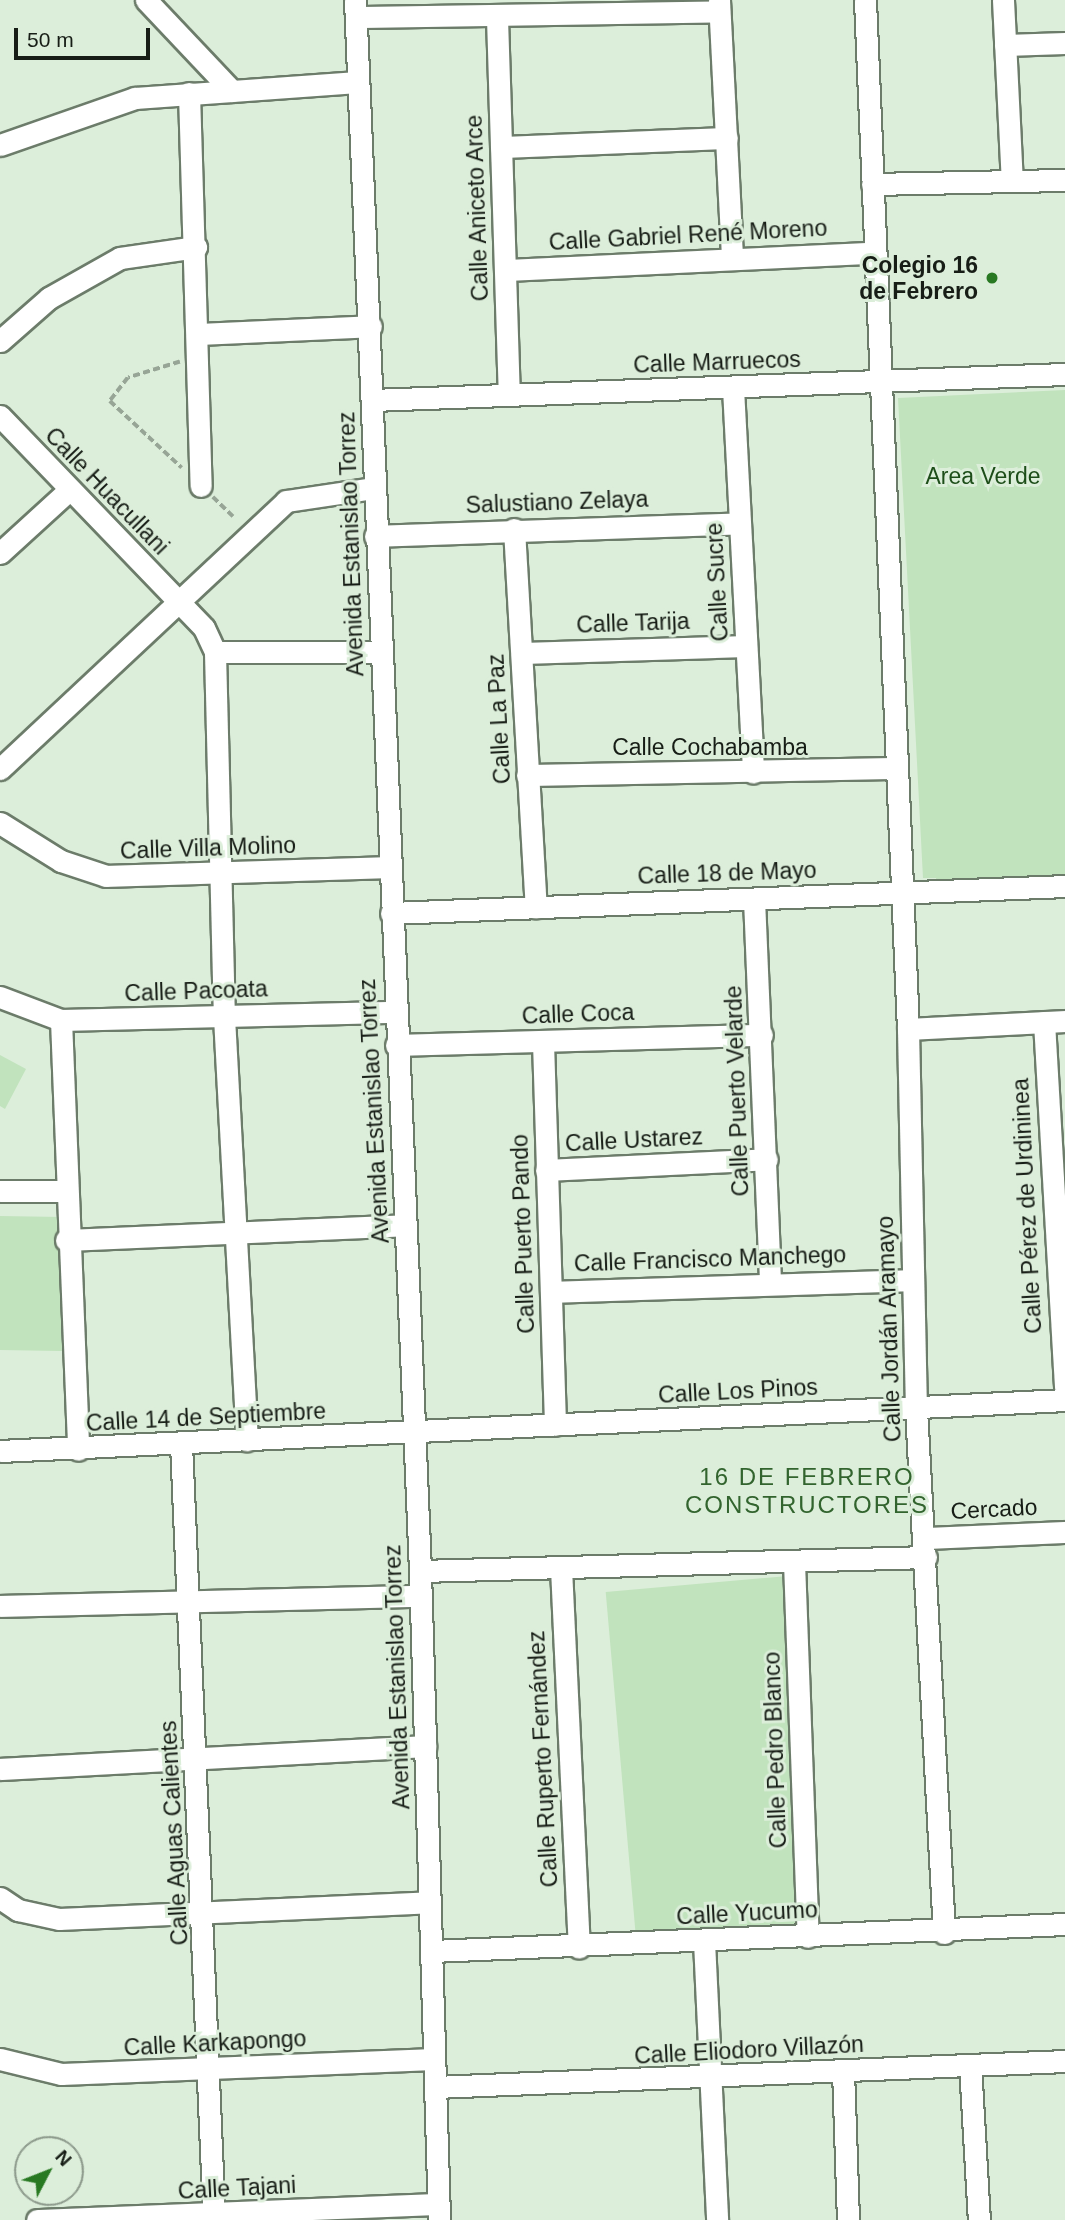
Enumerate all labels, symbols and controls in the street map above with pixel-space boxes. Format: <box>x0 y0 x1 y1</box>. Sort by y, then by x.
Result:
scale bar <box>18 14 154 58</box>
text: 50 m <box>27 28 74 51</box>
street label: Calle Aniceto Arce <box>460 113 494 303</box>
street label: Calle Gabriel René Moreno <box>548 214 828 256</box>
place label: Colegio 16 de Febrero <box>859 251 978 305</box>
marker: Colegio 16 de Febrero <box>984 270 1000 286</box>
street label: Calle Marruecos <box>633 345 801 379</box>
street label: Avenida Estanislao Torrez <box>333 411 369 677</box>
street label: Calle Huacullani <box>39 422 175 560</box>
park label: Area Verde <box>925 462 1041 490</box>
street label: Salustiano Zelaya <box>465 485 649 519</box>
street label: Calle Sucre <box>700 522 734 642</box>
street label: Calle Tarija <box>576 607 690 639</box>
street label: Calle La Paz <box>482 653 516 785</box>
street label: Calle Cochabamba <box>612 733 808 761</box>
street label: Calle Villa Molino <box>120 831 296 865</box>
street label: Calle 18 de Mayo <box>637 856 817 890</box>
street label: Calle Pacoata <box>124 975 268 1007</box>
street label: Avenida Estanislao Torrez <box>353 978 395 1244</box>
street label: Calle Puerto Velarde <box>720 985 754 1197</box>
street label: Calle Coca <box>521 998 635 1030</box>
street label: Calle Pérez de Urdininea <box>1007 1078 1047 1334</box>
street label: Calle Ustarez <box>564 1123 704 1157</box>
street label: Calle Puerto Pando <box>506 1134 540 1334</box>
street label: Calle Jordán Aramayo <box>871 1215 907 1443</box>
street label: Calle Francisco Manchego <box>573 1240 847 1278</box>
street label: Calle Los Pinos <box>657 1373 819 1409</box>
street label: Calle 14 de Septiembre <box>85 1397 327 1437</box>
district label: 16 DE FEBRERO CONSTRUCTORES <box>687 1463 927 1519</box>
street label: Cercado <box>950 1493 1038 1525</box>
street label: Avenida Estanislao Torrez <box>379 1544 415 1810</box>
street label: Calle Ruperto Fernández <box>522 1630 564 1888</box>
street label: Calle Pedro Blanco <box>758 1651 792 1849</box>
street label: Calle Aguas Calientes <box>154 1719 194 1947</box>
street label: Calle Yucumo <box>675 1896 819 1930</box>
street label: Calle Karkapongo <box>123 2024 307 2062</box>
street label: Calle Eliodoro Villazón <box>634 2030 864 2070</box>
north arrow <box>14 2136 84 2206</box>
text: N <box>51 2146 76 2170</box>
street label: Calle Tajani <box>177 2171 297 2205</box>

